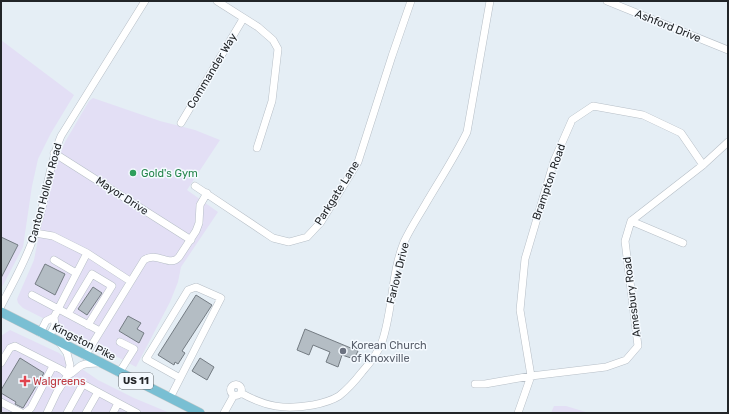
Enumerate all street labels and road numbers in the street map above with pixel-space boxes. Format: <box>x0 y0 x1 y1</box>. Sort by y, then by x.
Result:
street label: Ashford Drive <box>633 7 703 45</box>
street label: Commander Way <box>184 31 240 111</box>
street label: Canton Hollow Road <box>25 142 65 244</box>
street label: Brampton Road <box>530 142 568 222</box>
street label: Parkgate Lane <box>312 158 362 228</box>
street label: Mayor Drive <box>93 174 151 218</box>
street label: Farlow Drive <box>384 241 412 305</box>
street label: Amesbury Road <box>621 256 643 338</box>
street label: Kingston Pike <box>50 320 118 364</box>
road number: US 11 <box>119 373 153 389</box>

